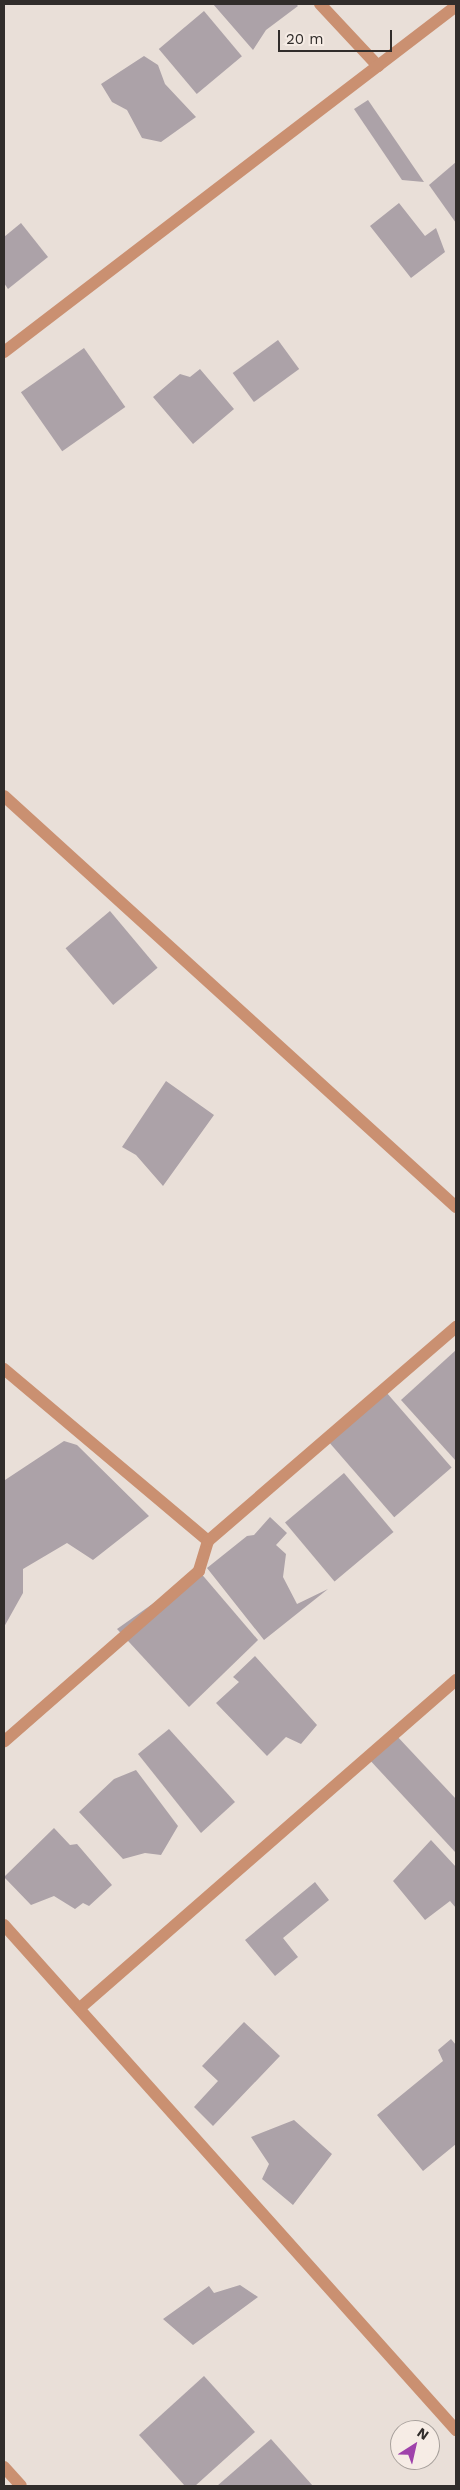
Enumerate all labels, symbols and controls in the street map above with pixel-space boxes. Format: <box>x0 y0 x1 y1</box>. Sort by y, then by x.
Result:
scale bar <box>280 20 394 52</box>
text: 20 m <box>286 30 324 48</box>
north arrow <box>390 2420 440 2470</box>
text: N <box>414 2424 432 2443</box>

